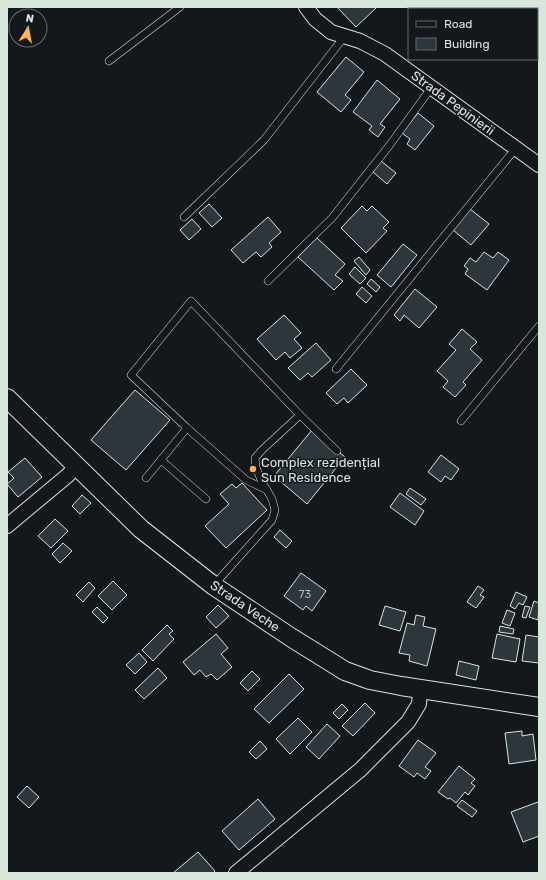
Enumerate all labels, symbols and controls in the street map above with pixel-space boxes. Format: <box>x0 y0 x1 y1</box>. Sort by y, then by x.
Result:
north arrow <box>8 8 48 48</box>
legend <box>408 8 538 60</box>
text: N <box>25 12 35 26</box>
text: Road <box>444 17 472 31</box>
text: Building <box>444 37 490 51</box>
street label: Strada Pepinierii <box>408 68 498 138</box>
place label: Complex rezidențial Sun Residence <box>261 455 380 485</box>
marker: Complex rezidențial Sun Residence <box>248 464 258 474</box>
street label: Strada Veche <box>207 577 283 635</box>
house number: 73 <box>299 588 312 601</box>

